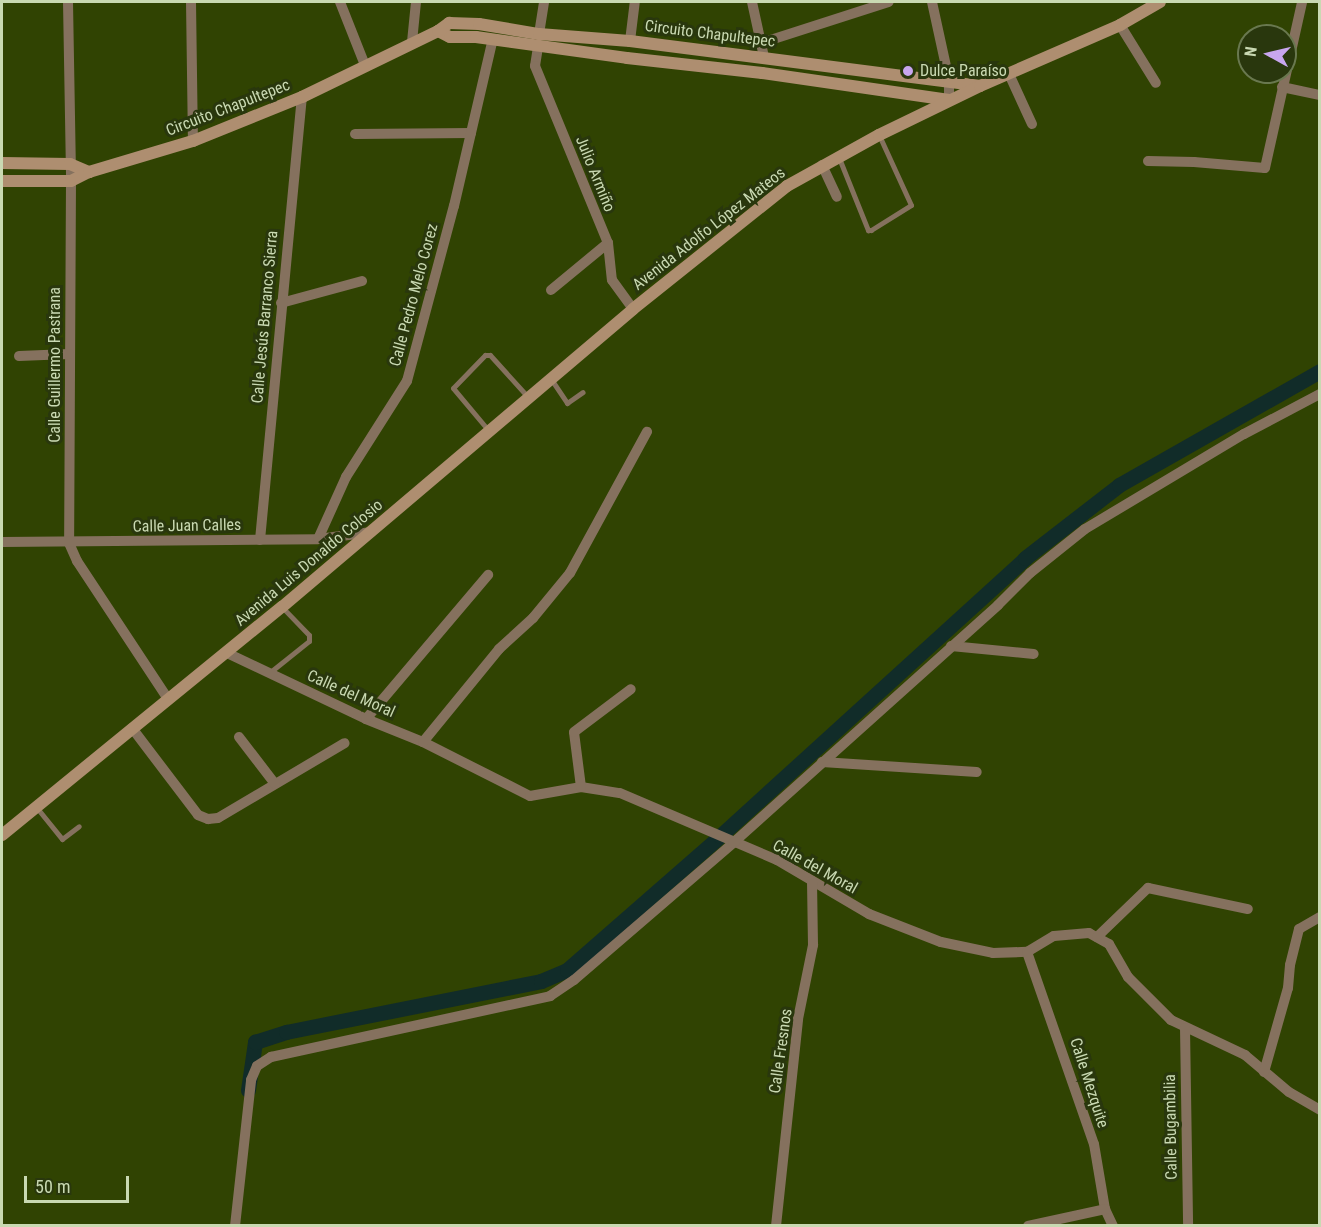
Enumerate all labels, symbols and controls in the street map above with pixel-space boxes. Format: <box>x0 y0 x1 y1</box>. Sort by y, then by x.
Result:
street label: Circuito Chapultepec <box>644 16 776 52</box>
north arrow <box>1237 24 1297 84</box>
text: N <box>1241 46 1261 58</box>
place label: Dulce Paraíso <box>920 61 1007 81</box>
marker: Dulce Paraíso <box>901 64 915 78</box>
street label: Circuito Chapultepec <box>163 76 293 140</box>
street label: Julio Armiño <box>571 133 619 215</box>
street label: Avenida Adolfo López Mateos <box>629 163 789 295</box>
street label: Calle Pedro Melo Corez <box>386 221 442 369</box>
street label: Calle Jesús Barranco Sierra <box>248 230 282 404</box>
street label: Calle Guillermo Pastrana <box>45 287 65 443</box>
street label: Avenida Luis Donaldo Colosio <box>231 496 387 630</box>
street label: Calle Juan Calles <box>133 515 241 537</box>
street label: Calle del Moral <box>304 666 398 722</box>
street label: Calle del Moral <box>769 836 861 898</box>
street label: Calle Fresnos <box>766 1007 796 1095</box>
street label: Calle Mezquite <box>1065 1036 1113 1130</box>
street label: Calle Bugambilia <box>1160 1074 1182 1180</box>
scale bar <box>27 1164 132 1202</box>
text: 50 m <box>35 1176 70 1197</box>

